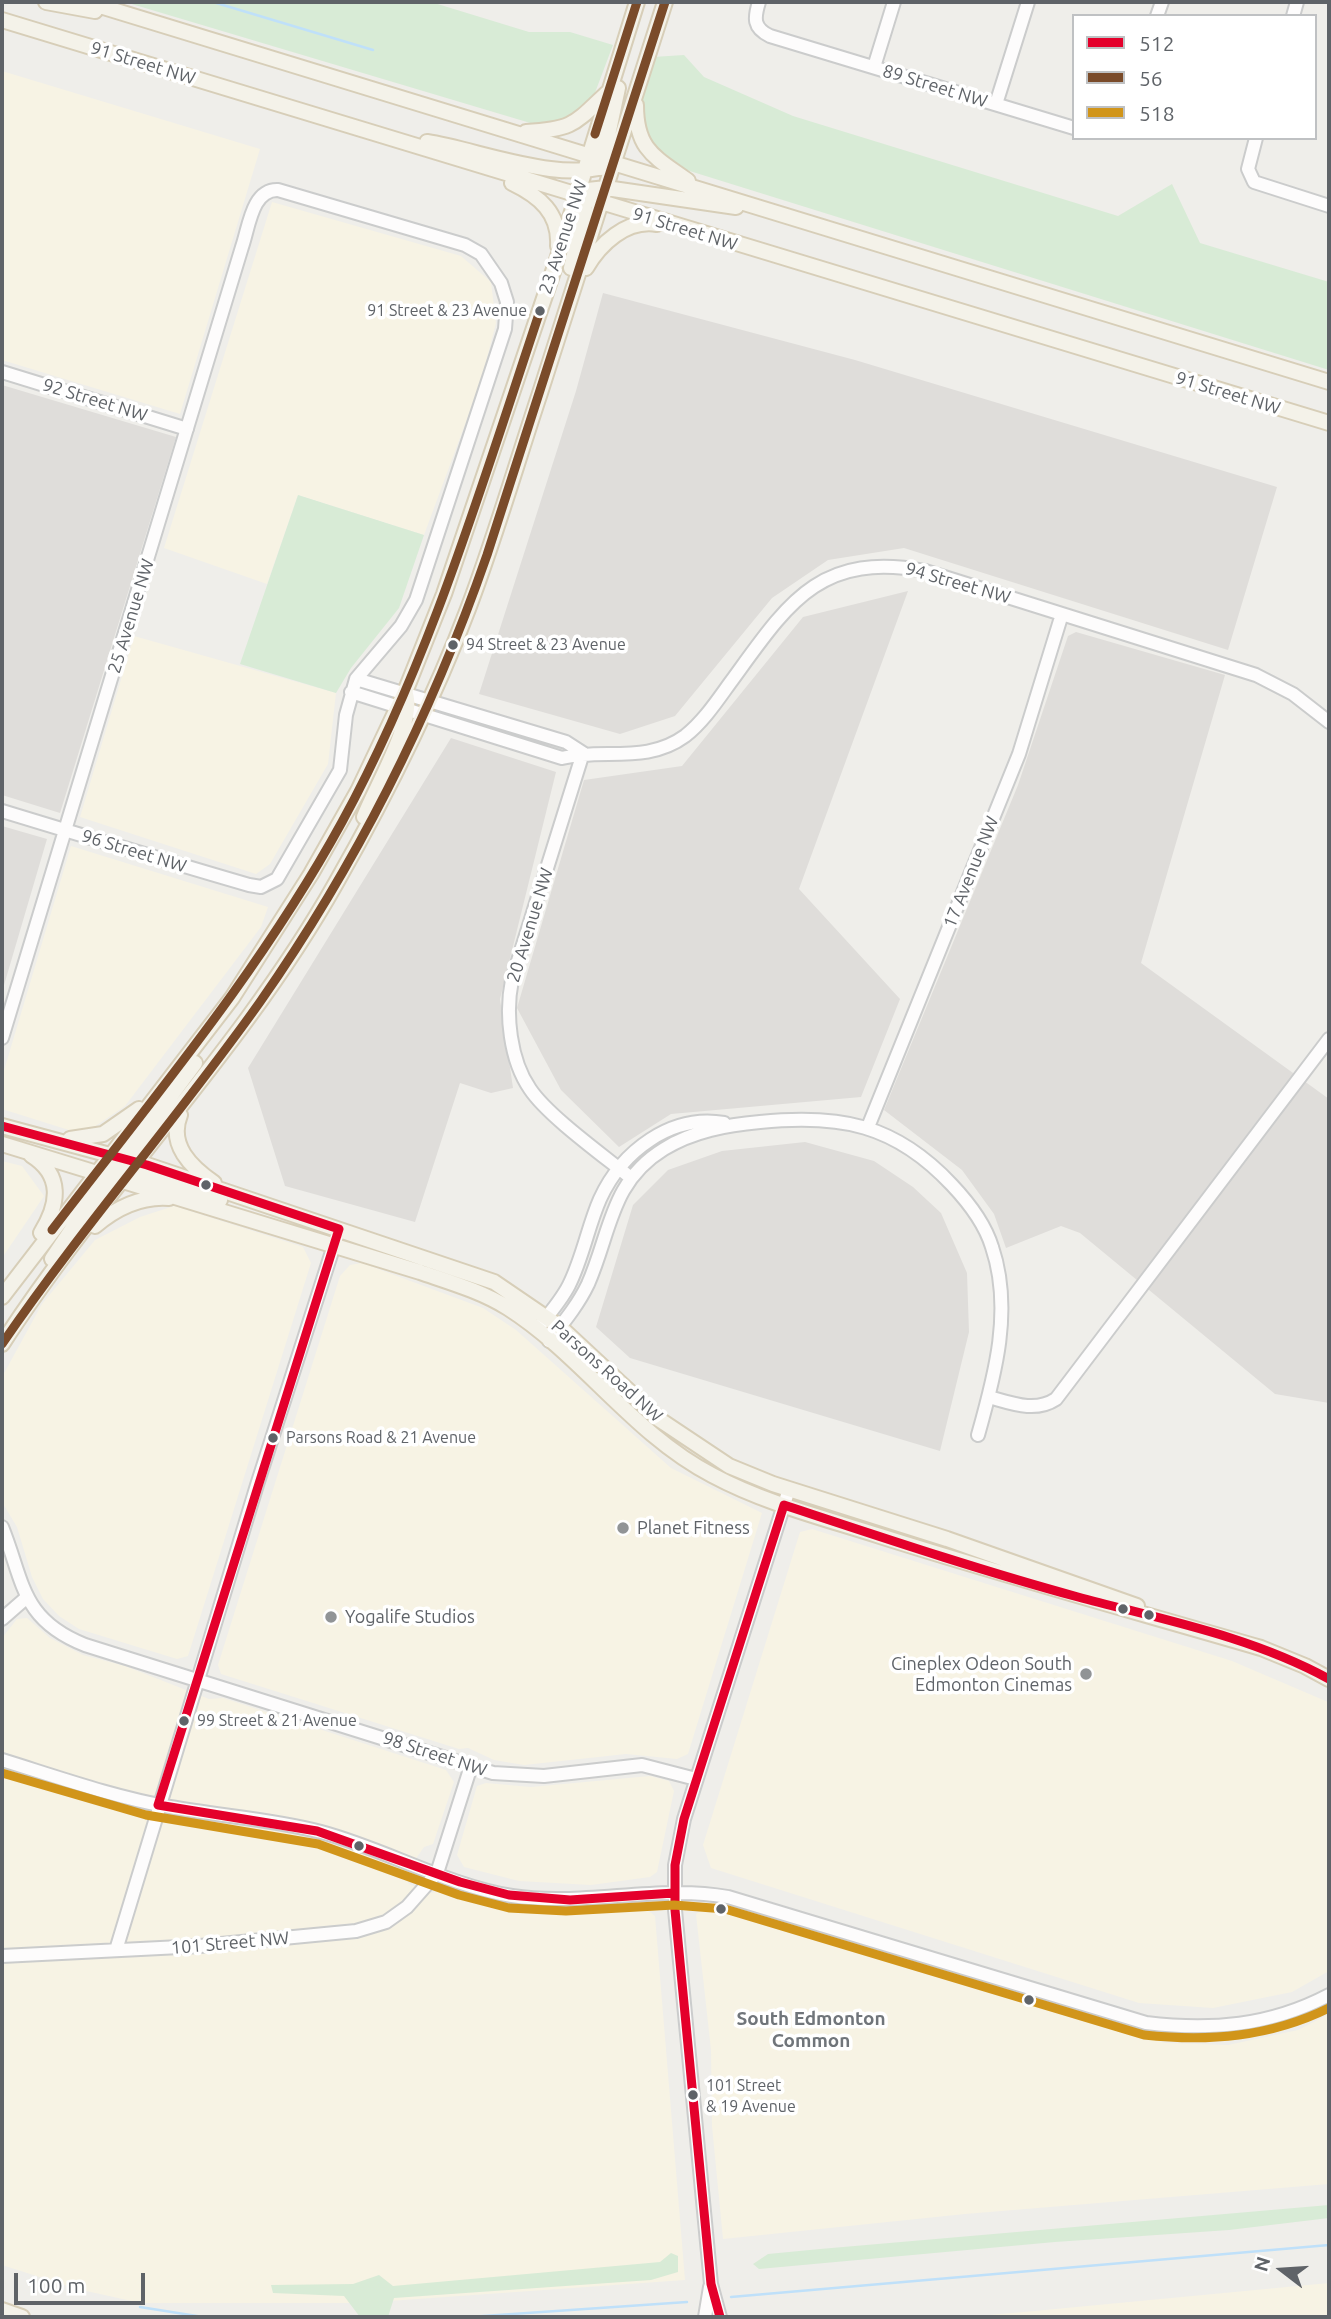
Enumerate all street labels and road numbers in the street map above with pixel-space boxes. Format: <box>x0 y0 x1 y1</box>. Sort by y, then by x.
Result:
street label: 91 Street NW <box>88 37 198 89</box>
street label: 89 Street NW <box>880 60 990 112</box>
street label: 23 Avenue NW <box>534 177 592 297</box>
street label: 91 Street NW <box>630 203 740 255</box>
street label: 91 Street NW <box>1173 367 1283 419</box>
street label: 92 Street NW <box>40 374 150 426</box>
street label: 25 Avenue NW <box>103 556 159 676</box>
street label: 94 Street NW <box>903 558 1013 608</box>
street label: 17 Avenue NW <box>939 813 1003 931</box>
street label: 96 Street NW <box>79 825 189 877</box>
street label: 20 Avenue NW <box>502 865 558 985</box>
street label: Parsons Road NW <box>547 1315 667 1427</box>
street label: 98 Street NW <box>380 1727 490 1781</box>
street label: 101 Street NW <box>170 1927 290 1959</box>

